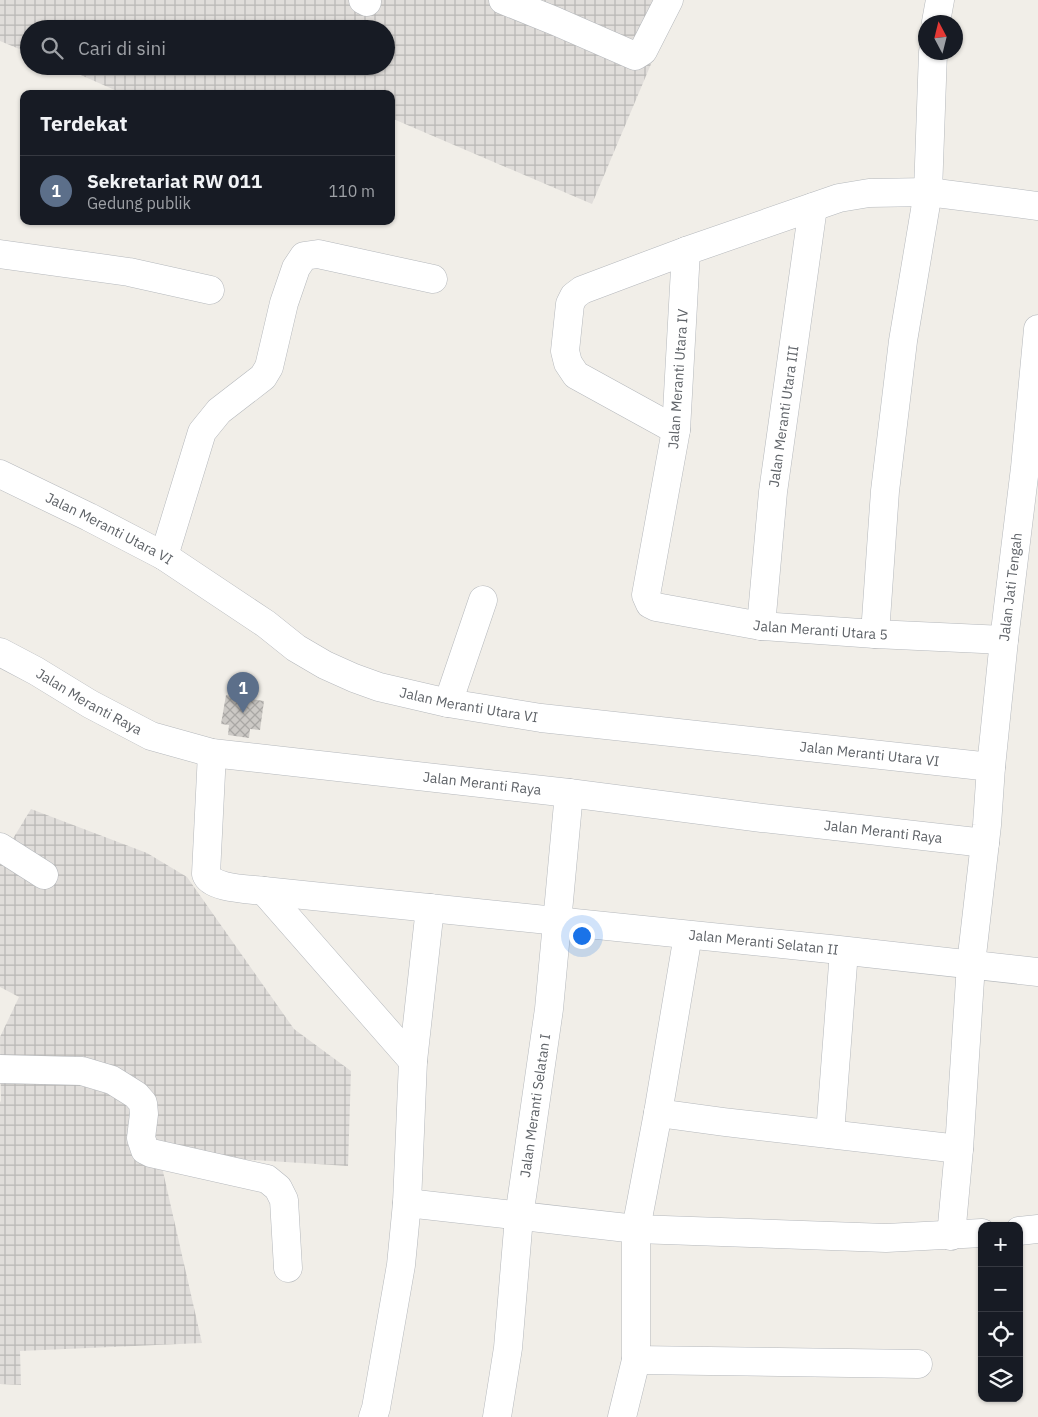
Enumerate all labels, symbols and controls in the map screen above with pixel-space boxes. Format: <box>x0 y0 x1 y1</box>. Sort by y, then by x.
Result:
north arrow <box>918 15 963 60</box>
search box <box>20 20 395 75</box>
icon: search <box>38 34 66 62</box>
text: Cari di sini <box>78 36 166 60</box>
text: Terdekat <box>40 109 128 137</box>
text: Sekretariat RW 011 <box>87 169 262 193</box>
text: 1 <box>51 181 61 201</box>
text: 110 m <box>328 181 375 201</box>
text: Gedung publik <box>87 193 191 213</box>
street label: Jalan Meranti Utara IV <box>664 308 692 450</box>
street label: Jalan Meranti Utara III <box>765 344 802 488</box>
street label: Jalan Meranti Utara VI <box>43 488 176 568</box>
street label: Jalan Jati Tengah <box>995 532 1026 642</box>
street label: Jalan Meranti Utara 5 <box>752 616 888 644</box>
street label: Jalan Meranti Raya <box>33 664 146 739</box>
pin: 1 <box>227 672 259 713</box>
street label: Jalan Meranti Utara VI <box>398 683 539 726</box>
street label: Jalan Meranti Utara VI <box>799 737 940 770</box>
street label: Jalan Meranti Raya <box>422 768 543 799</box>
street label: Jalan Meranti Raya <box>823 816 944 847</box>
your location <box>569 923 595 949</box>
street label: Jalan Meranti Selatan II <box>688 926 839 959</box>
street label: Jalan Meranti Selatan I <box>516 1032 554 1178</box>
map controls <box>978 1222 1023 1402</box>
button: + <box>978 1222 1023 1267</box>
button: − <box>978 1267 1023 1312</box>
button: locate <box>978 1312 1023 1357</box>
button: layers <box>978 1357 1023 1402</box>

